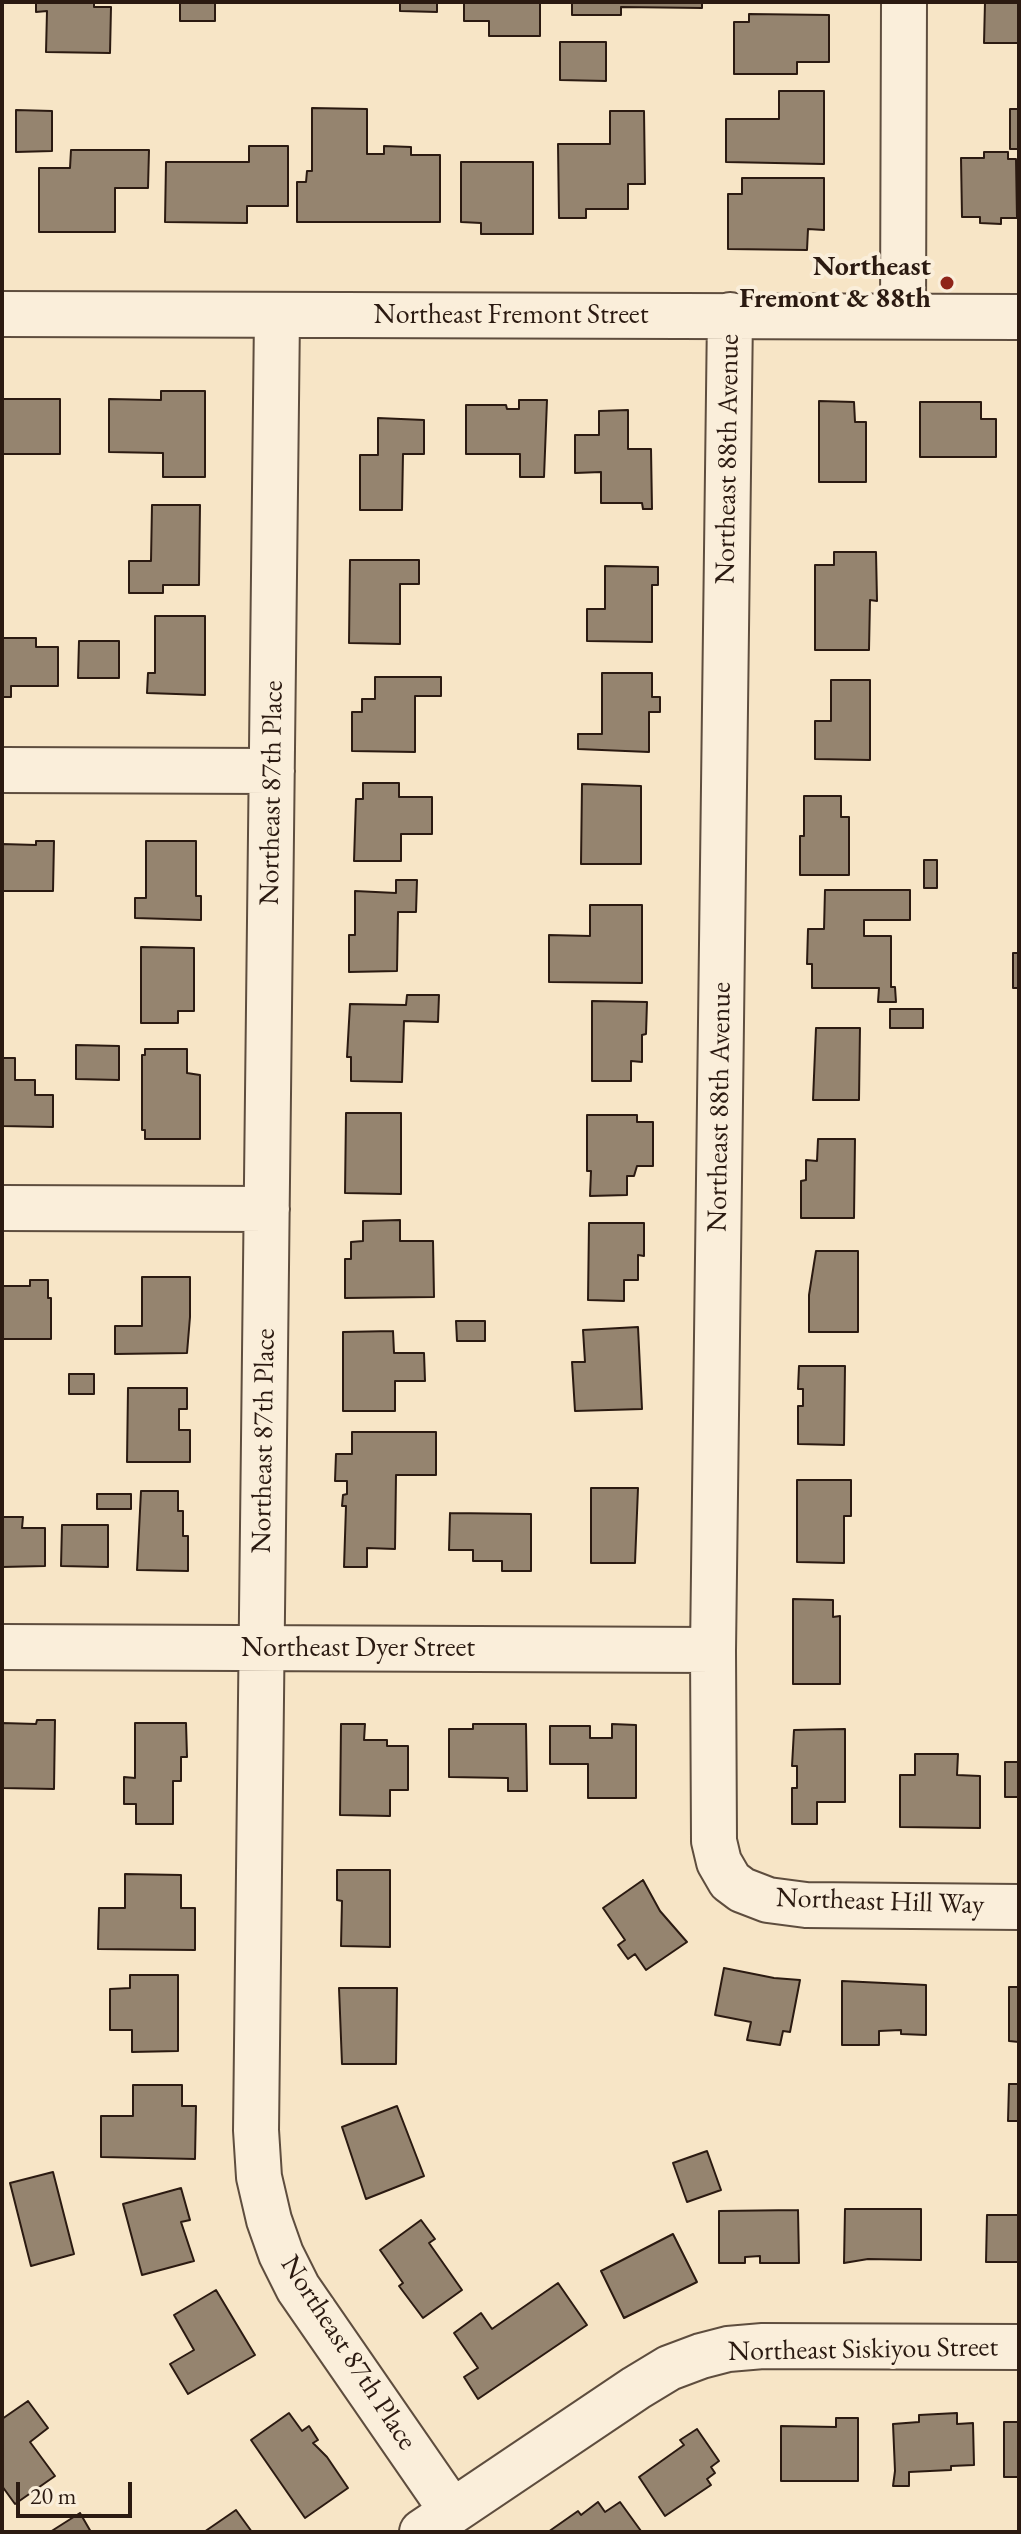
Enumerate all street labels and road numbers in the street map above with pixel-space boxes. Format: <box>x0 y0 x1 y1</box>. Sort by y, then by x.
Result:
street label: Northeast Fremont Street <box>373 298 649 332</box>
street label: Northeast 88th Avenue <box>709 334 747 584</box>
street label: Northeast 87th Place <box>253 680 291 906</box>
street label: Northeast 88th Avenue <box>701 982 739 1232</box>
street label: Northeast 87th Place <box>245 1328 283 1554</box>
street label: Northeast Dyer Street <box>241 1631 475 1665</box>
street label: Northeast Hill Way <box>775 1882 985 1922</box>
street label: Northeast 87th Place <box>273 2250 423 2456</box>
street label: Northeast Siskiyou Street <box>728 2331 998 2369</box>

